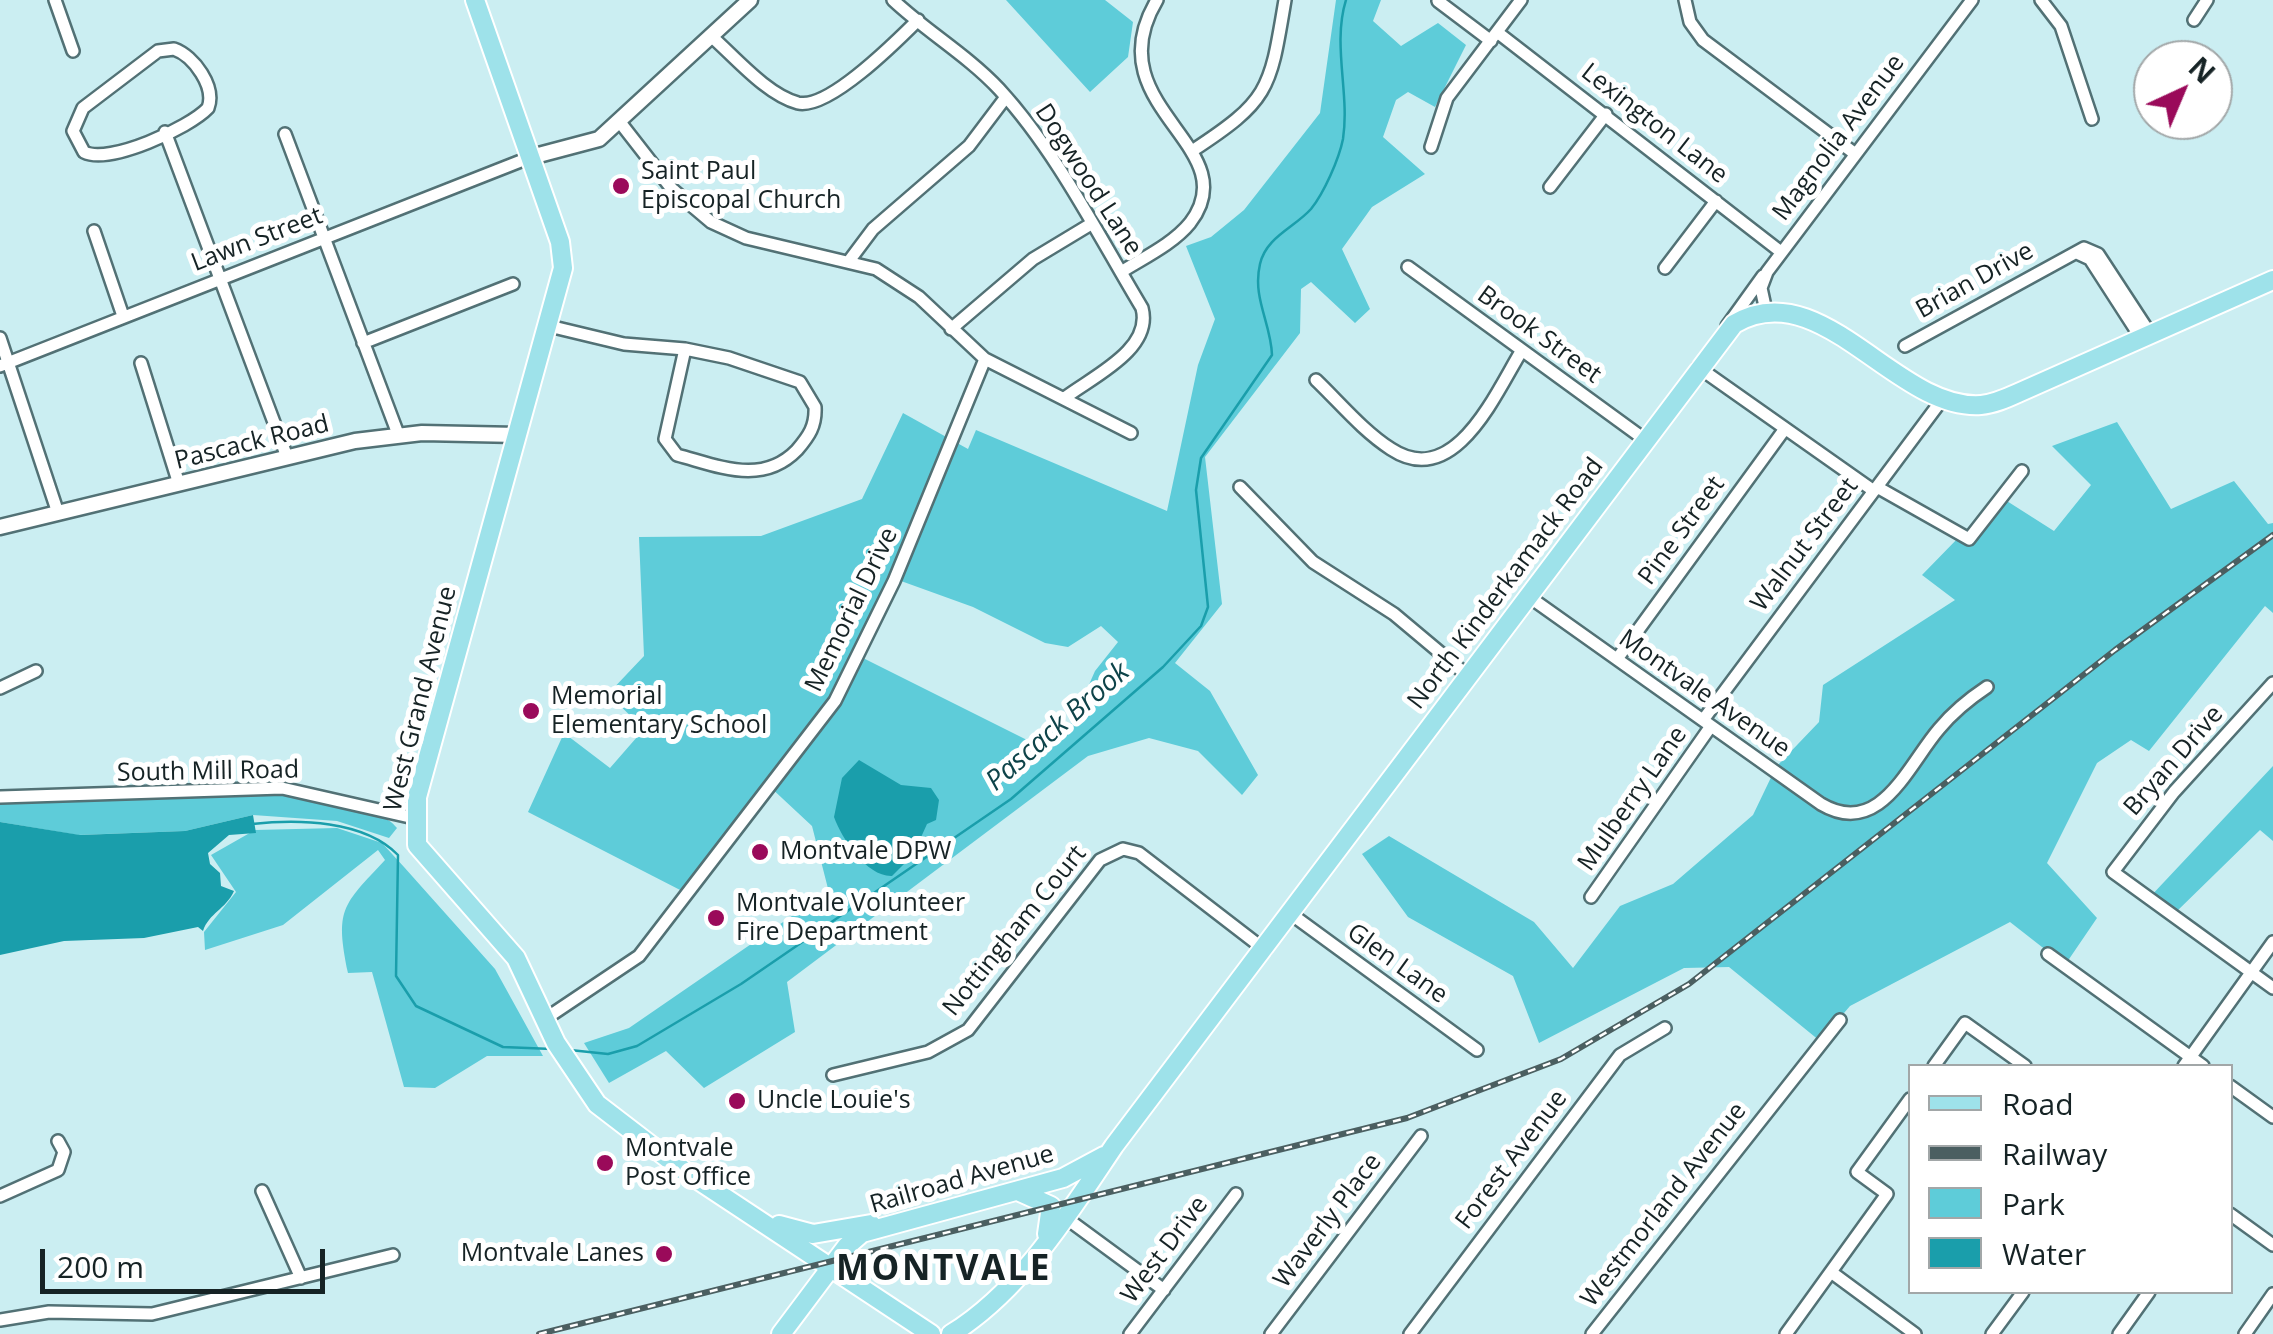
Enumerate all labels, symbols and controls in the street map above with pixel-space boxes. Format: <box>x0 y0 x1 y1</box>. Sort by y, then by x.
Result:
north arrow <box>2133 40 2233 140</box>
text: N <box>2181 48 2224 91</box>
street label: Magnolia Avenue <box>1767 49 1911 227</box>
street label: Lexington Lane <box>1575 58 1733 190</box>
street label: Dogwood Lane <box>1028 99 1148 261</box>
place label: Saint Paul Episcopal Church <box>641 157 841 216</box>
marker: Saint Paul Episcopal Church <box>610 175 632 197</box>
street label: Lawn Street <box>187 201 327 279</box>
street label: Brian Drive <box>1911 236 2039 326</box>
street label: Brook Street <box>1471 280 1607 390</box>
street label: Pascack Road <box>172 409 332 477</box>
street label: North Kinderkamack Road <box>1402 453 1610 715</box>
street label: Pine Street <box>1633 471 1731 591</box>
street label: Walnut Street <box>1745 472 1865 618</box>
street label: Memorial Drive <box>799 523 905 697</box>
street label: West Grand Avenue <box>379 583 463 815</box>
street label: Montvale Avenue <box>1613 624 1795 764</box>
water label: Pascack Brook <box>979 656 1137 798</box>
place label: Memorial Elementary School <box>551 682 767 741</box>
marker: Memorial Elementary School <box>520 700 542 722</box>
street label: Bryan Drive <box>2118 700 2230 822</box>
street label: Mulberry Lane <box>1572 721 1694 877</box>
street label: South Mill Road <box>117 755 299 789</box>
place label: Montvale DPW <box>780 837 951 867</box>
street label: Nottingham Court <box>937 840 1093 1022</box>
marker: Montvale DPW <box>749 841 771 863</box>
place label: Montvale Volunteer Fire Department <box>736 889 965 948</box>
marker: Montvale Volunteer Fire Department <box>705 907 727 929</box>
street label: Glen Lane <box>1341 918 1453 1010</box>
legend <box>1908 1064 2233 1294</box>
text: Road <box>2002 1083 2074 1124</box>
street label: Forest Avenue <box>1450 1084 1574 1236</box>
place label: Uncle Louie's <box>757 1086 911 1116</box>
marker: Uncle Louie's <box>726 1090 748 1112</box>
street label: Westmorland Avenue <box>1575 1097 1753 1313</box>
text: Railway <box>2002 1133 2107 1174</box>
place label: Montvale Post Office <box>625 1134 751 1193</box>
street label: Railroad Avenue <box>867 1139 1057 1221</box>
street label: Waverly Place <box>1268 1148 1388 1294</box>
marker: Montvale Post Office <box>594 1152 616 1174</box>
text: Park <box>2002 1183 2065 1224</box>
street label: West Drive <box>1115 1191 1215 1309</box>
scale bar <box>45 1229 330 1291</box>
text: Water <box>2002 1233 2086 1274</box>
place label: Montvale Lanes <box>461 1239 644 1269</box>
marker: Montvale Lanes <box>653 1243 675 1265</box>
text: 200 m <box>57 1246 144 1287</box>
district label: MONTVALE <box>836 1249 1052 1291</box>

